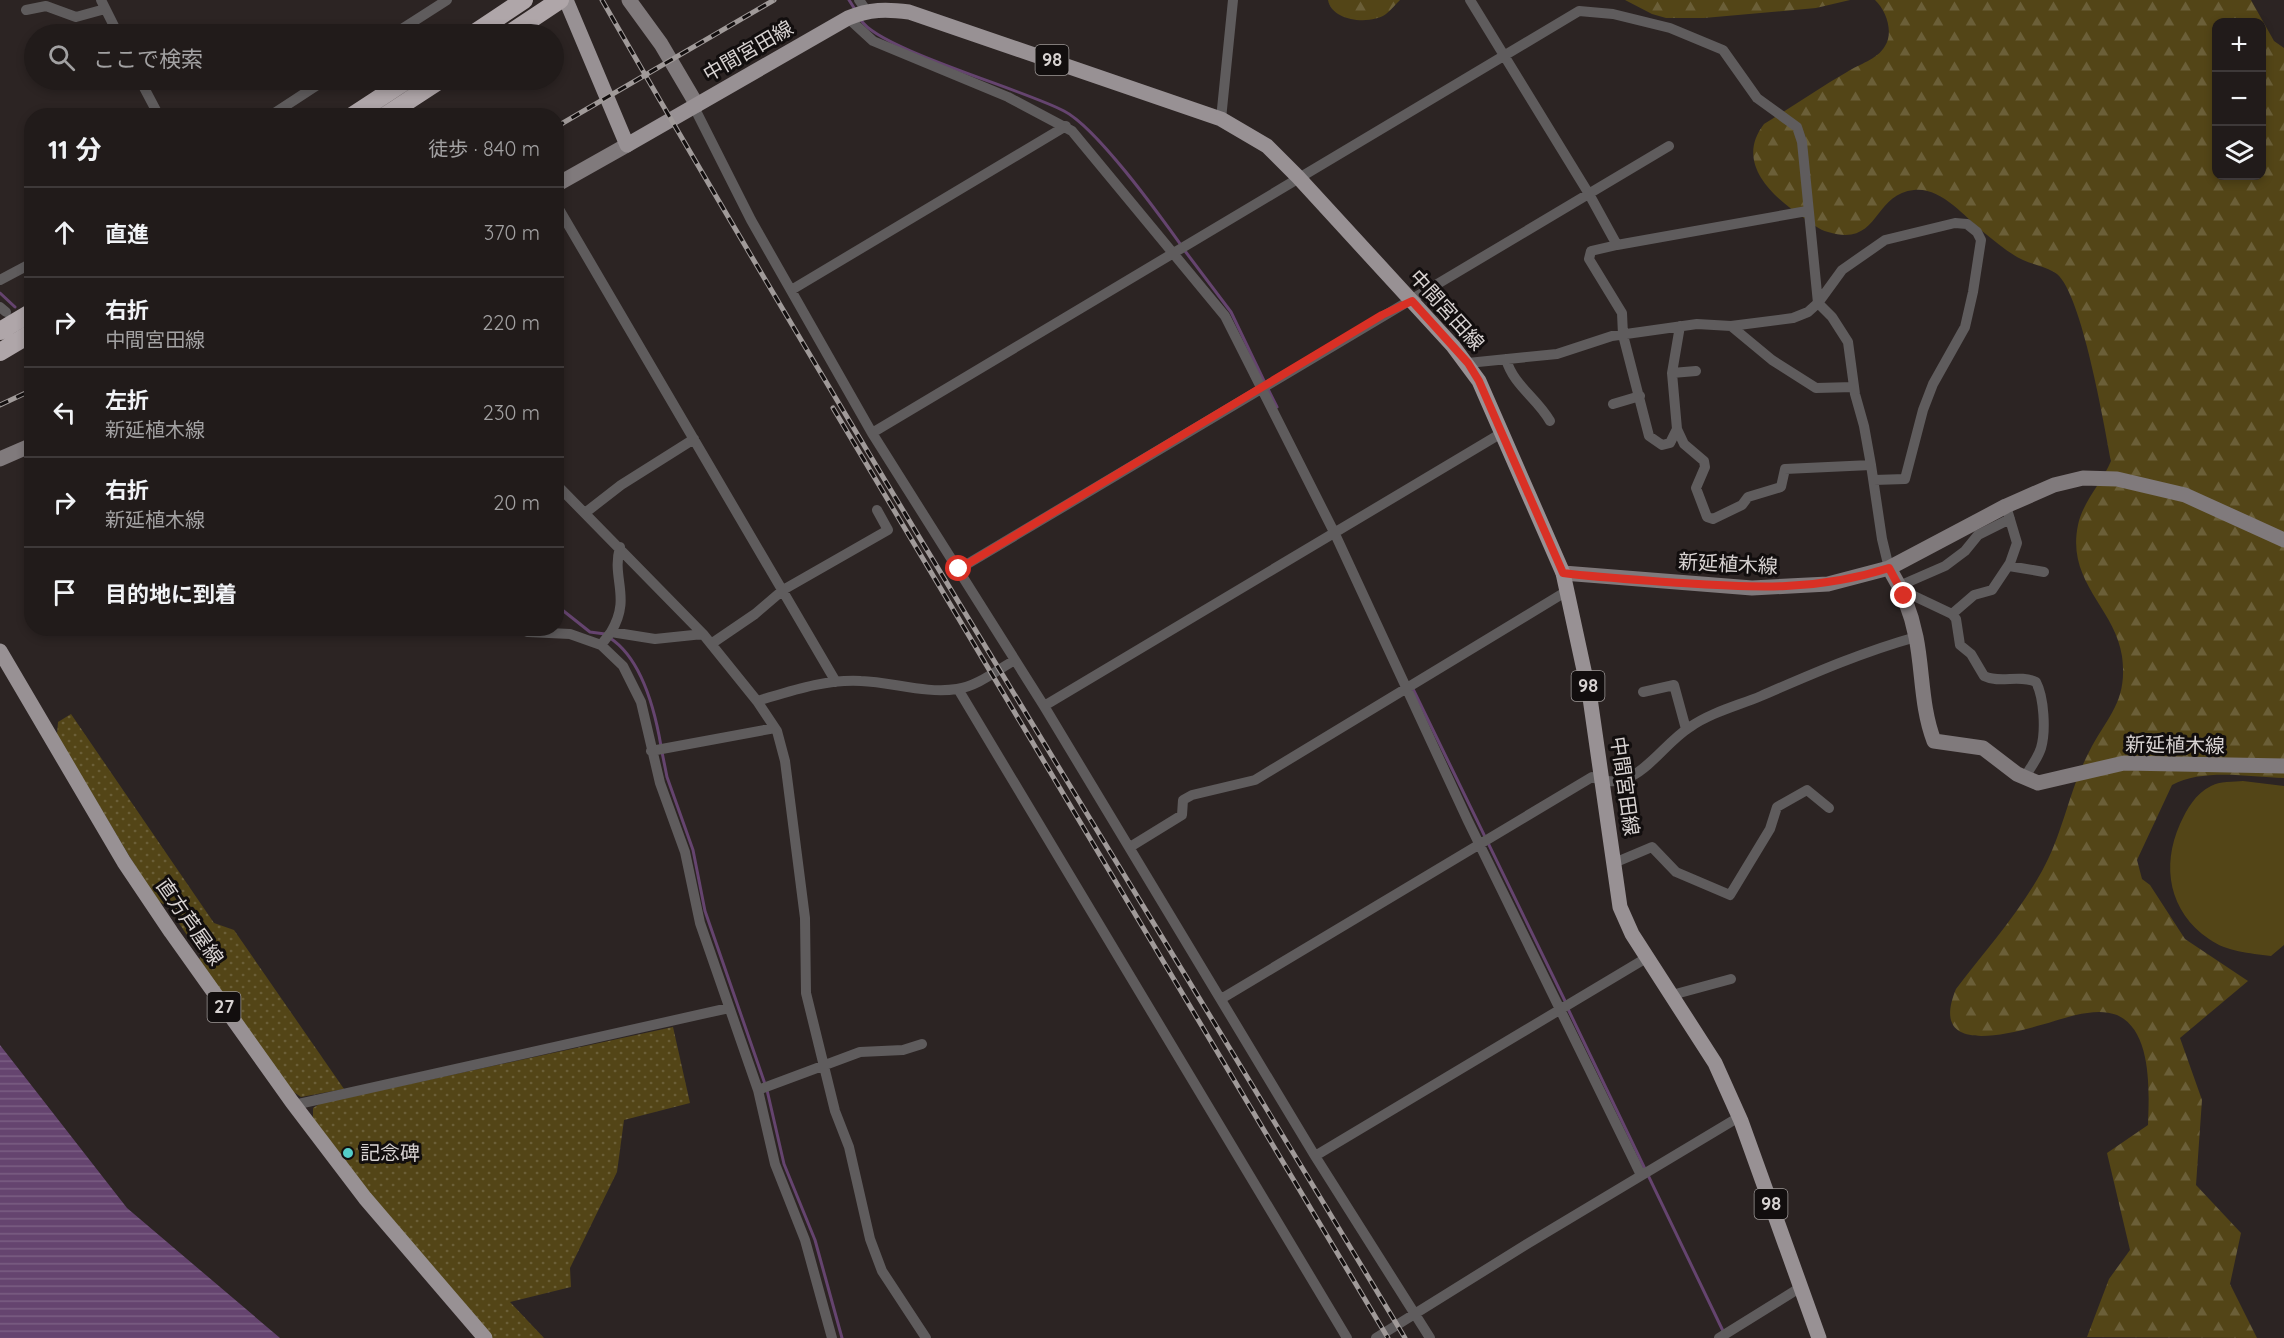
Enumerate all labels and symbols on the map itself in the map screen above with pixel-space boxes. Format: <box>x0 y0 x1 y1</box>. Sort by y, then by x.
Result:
street label: 中間宮田線 <box>698 15 797 86</box>
road number: 98 <box>1036 45 1068 75</box>
street label: 中間宮田線 <box>1405 264 1490 355</box>
street label: 新延植木線 <box>1677 548 1779 579</box>
route start <box>945 555 971 581</box>
route end <box>1890 582 1916 608</box>
road number: 98 <box>1572 671 1604 701</box>
street label: 新延植木線 <box>2125 731 2225 758</box>
street label: 中間宮田線 <box>1606 735 1645 837</box>
street label: 直方芦屋線 <box>151 874 229 970</box>
road number: 27 <box>208 992 240 1022</box>
place label: 記念碑 <box>360 1140 420 1165</box>
marker: 記念碑 <box>341 1146 355 1160</box>
road number: 98 <box>1754 1189 1788 1219</box>

